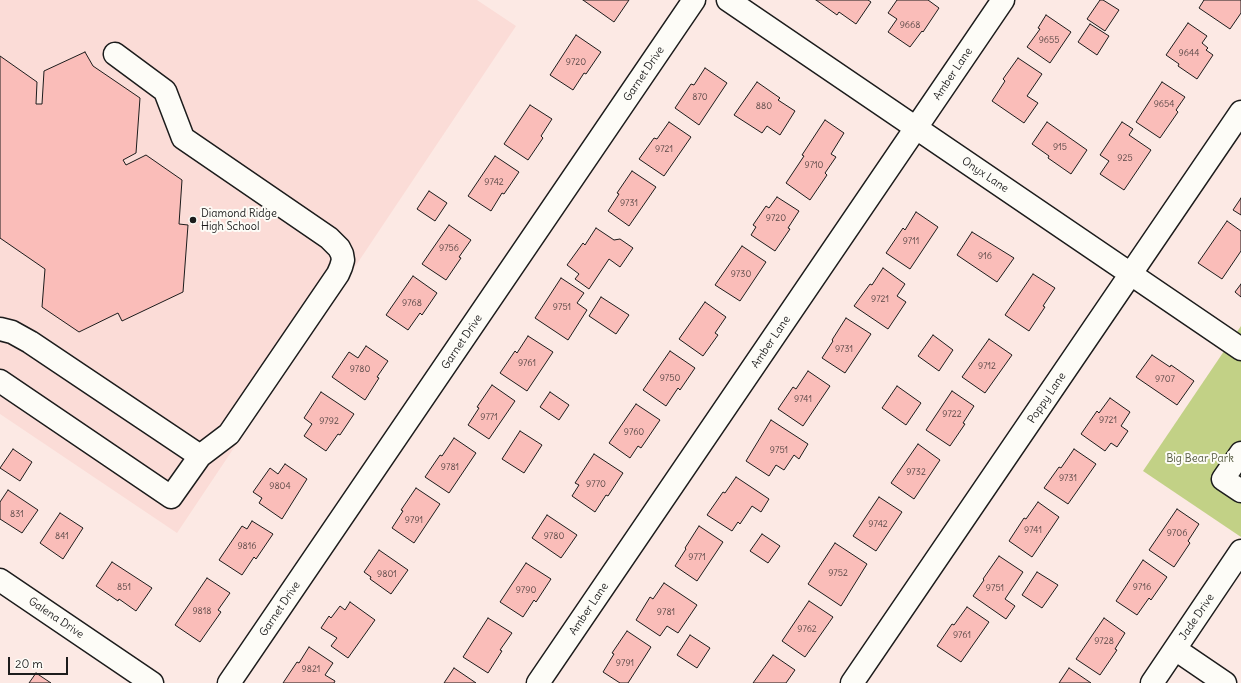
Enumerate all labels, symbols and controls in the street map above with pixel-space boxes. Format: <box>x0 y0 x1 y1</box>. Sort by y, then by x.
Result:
house number: 9668 <box>900 20 920 30</box>
house number: 9655 <box>1039 35 1059 45</box>
street label: Garnet Drive <box>621 44 667 104</box>
street label: Amber Lane <box>931 45 975 103</box>
house number: 9644 <box>1179 48 1199 58</box>
house number: 9720 <box>566 57 586 67</box>
house number: 870 <box>692 92 708 102</box>
house number: 9654 <box>1154 99 1174 109</box>
house number: 880 <box>756 101 772 111</box>
house number: 915 <box>1053 142 1067 152</box>
house number: 9721 <box>655 144 673 154</box>
house number: 925 <box>1117 153 1133 163</box>
street label: Onyx Lane <box>959 155 1011 195</box>
house number: 9710 <box>804 160 824 170</box>
house number: 9742 <box>484 177 504 187</box>
house number: 9731 <box>620 198 638 208</box>
place label: Diamond Ridge High School <box>201 207 277 233</box>
house number: 9720 <box>766 213 786 223</box>
marker: Diamond Ridge High School <box>188 215 198 225</box>
house number: 9711 <box>903 236 919 246</box>
house number: 9756 <box>439 243 459 253</box>
house number: 916 <box>978 251 992 261</box>
house number: 9730 <box>731 269 751 279</box>
house number: 9721 <box>871 294 889 304</box>
house number: 9768 <box>402 298 422 308</box>
house number: 9751 <box>553 302 571 312</box>
street label: Garnet Drive <box>439 312 485 372</box>
street label: Amber Lane <box>749 313 793 371</box>
house number: 9731 <box>835 344 853 354</box>
house number: 9761 <box>518 358 536 368</box>
house number: 9712 <box>978 361 996 371</box>
house number: 9780 <box>350 364 370 374</box>
street label: Poppy Lane <box>1025 370 1069 426</box>
house number: 9750 <box>660 373 680 383</box>
house number: 9707 <box>1155 374 1175 384</box>
house number: 9741 <box>794 394 812 404</box>
house number: 9722 <box>942 409 962 419</box>
house number: 9771 <box>480 412 498 422</box>
house number: 9721 <box>1099 415 1117 425</box>
house number: 9792 <box>319 416 339 426</box>
house number: 9760 <box>624 427 644 437</box>
house number: 9751 <box>770 445 788 455</box>
park label: Big Bear Park <box>1166 452 1234 466</box>
house number: 9781 <box>441 462 459 472</box>
house number: 9732 <box>906 467 926 477</box>
house number: 9731 <box>1059 473 1077 483</box>
house number: 9770 <box>586 479 606 489</box>
house number: 9804 <box>269 481 291 491</box>
house number: 831 <box>10 509 24 519</box>
house number: 9791 <box>405 515 423 525</box>
house number: 9742 <box>868 519 888 529</box>
house number: 9741 <box>1024 525 1042 535</box>
house number: 9706 <box>1167 528 1187 538</box>
house number: 841 <box>55 531 69 541</box>
house number: 9780 <box>544 531 564 541</box>
house number: 9816 <box>237 541 257 551</box>
house number: 9771 <box>688 552 706 562</box>
house number: 9752 <box>828 568 848 578</box>
house number: 9801 <box>377 569 397 579</box>
street label: Garnet Drive <box>257 579 303 639</box>
street label: Amber Lane <box>567 580 611 638</box>
house number: 851 <box>117 582 131 592</box>
house number: 9716 <box>1133 582 1151 592</box>
house number: 9751 <box>986 583 1004 593</box>
house number: 9790 <box>516 585 536 595</box>
street label: Jade Drive <box>1177 591 1217 643</box>
street label: Galena Drive <box>26 595 86 641</box>
house number: 9818 <box>192 606 212 616</box>
house number: 9781 <box>657 607 675 617</box>
house number: 9762 <box>797 624 817 634</box>
house number: 9761 <box>953 630 971 640</box>
house number: 9728 <box>1094 636 1114 646</box>
scale bar <box>10 649 70 675</box>
text: 20 m <box>15 656 43 671</box>
house number: 9791 <box>616 658 634 668</box>
house number: 9821 <box>302 664 320 674</box>

